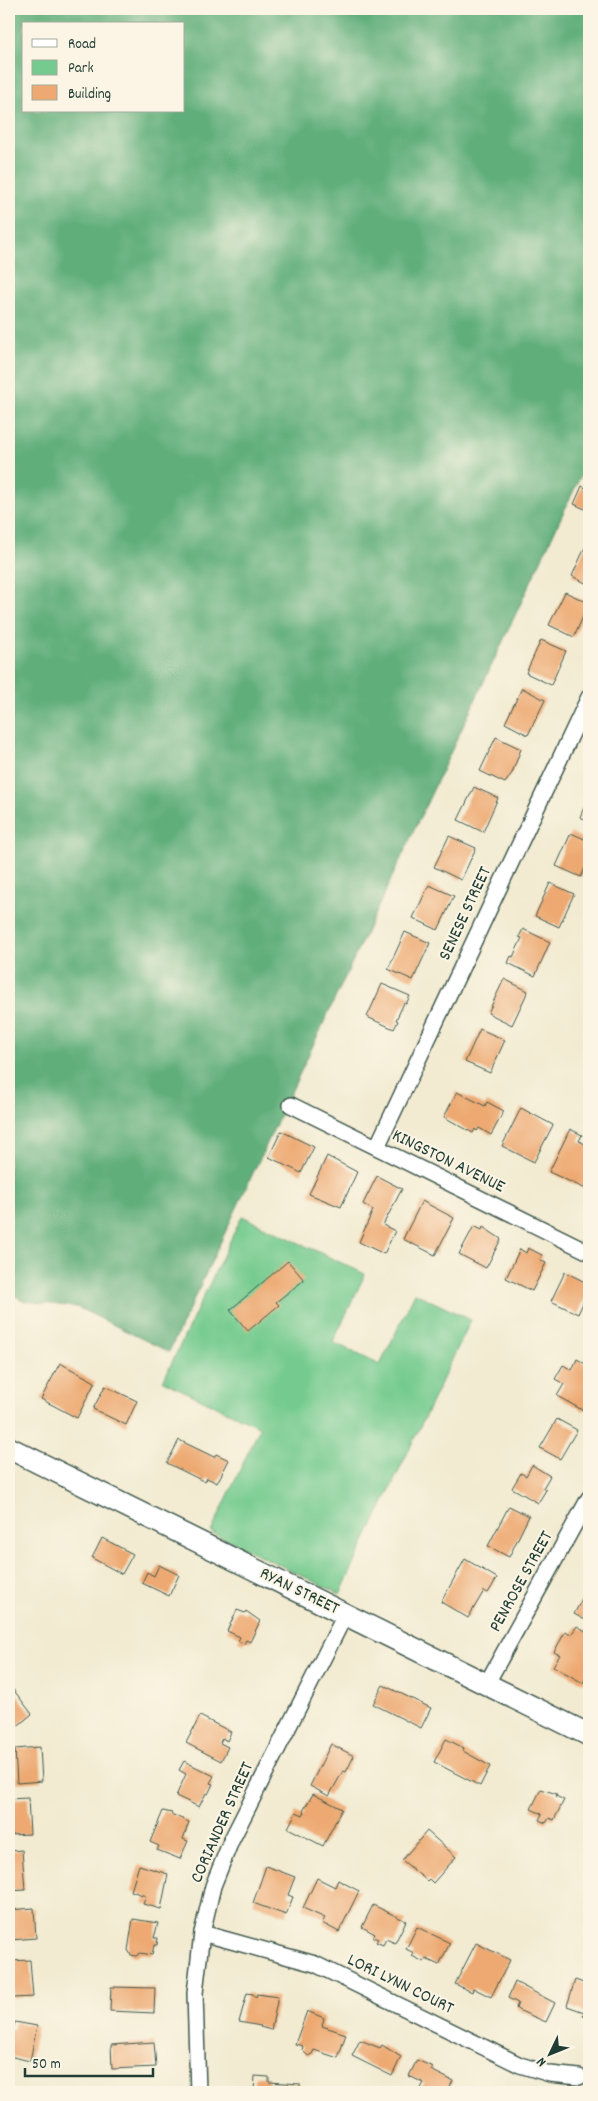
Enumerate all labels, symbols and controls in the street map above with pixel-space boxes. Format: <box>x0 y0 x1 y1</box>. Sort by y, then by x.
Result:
legend <box>22 22 185 112</box>
text: Road <box>68 34 96 56</box>
text: Park <box>68 58 94 80</box>
text: Building <box>68 84 111 106</box>
street label: SENESE STREET <box>433 863 499 965</box>
street label: KINGSTON AVENUE <box>387 1124 509 1200</box>
street label: PENROSE STREET <box>484 1527 560 1637</box>
street label: RYAN STREET <box>255 1562 343 1622</box>
street label: CORIANDER STREET <box>185 1758 261 1888</box>
street label: LORI LYNN COURT <box>342 1948 458 2022</box>
north arrow <box>526 2028 576 2078</box>
scale bar <box>25 2046 152 2078</box>
text: N <box>532 2052 552 2071</box>
text: 50 m <box>32 2054 61 2076</box>

